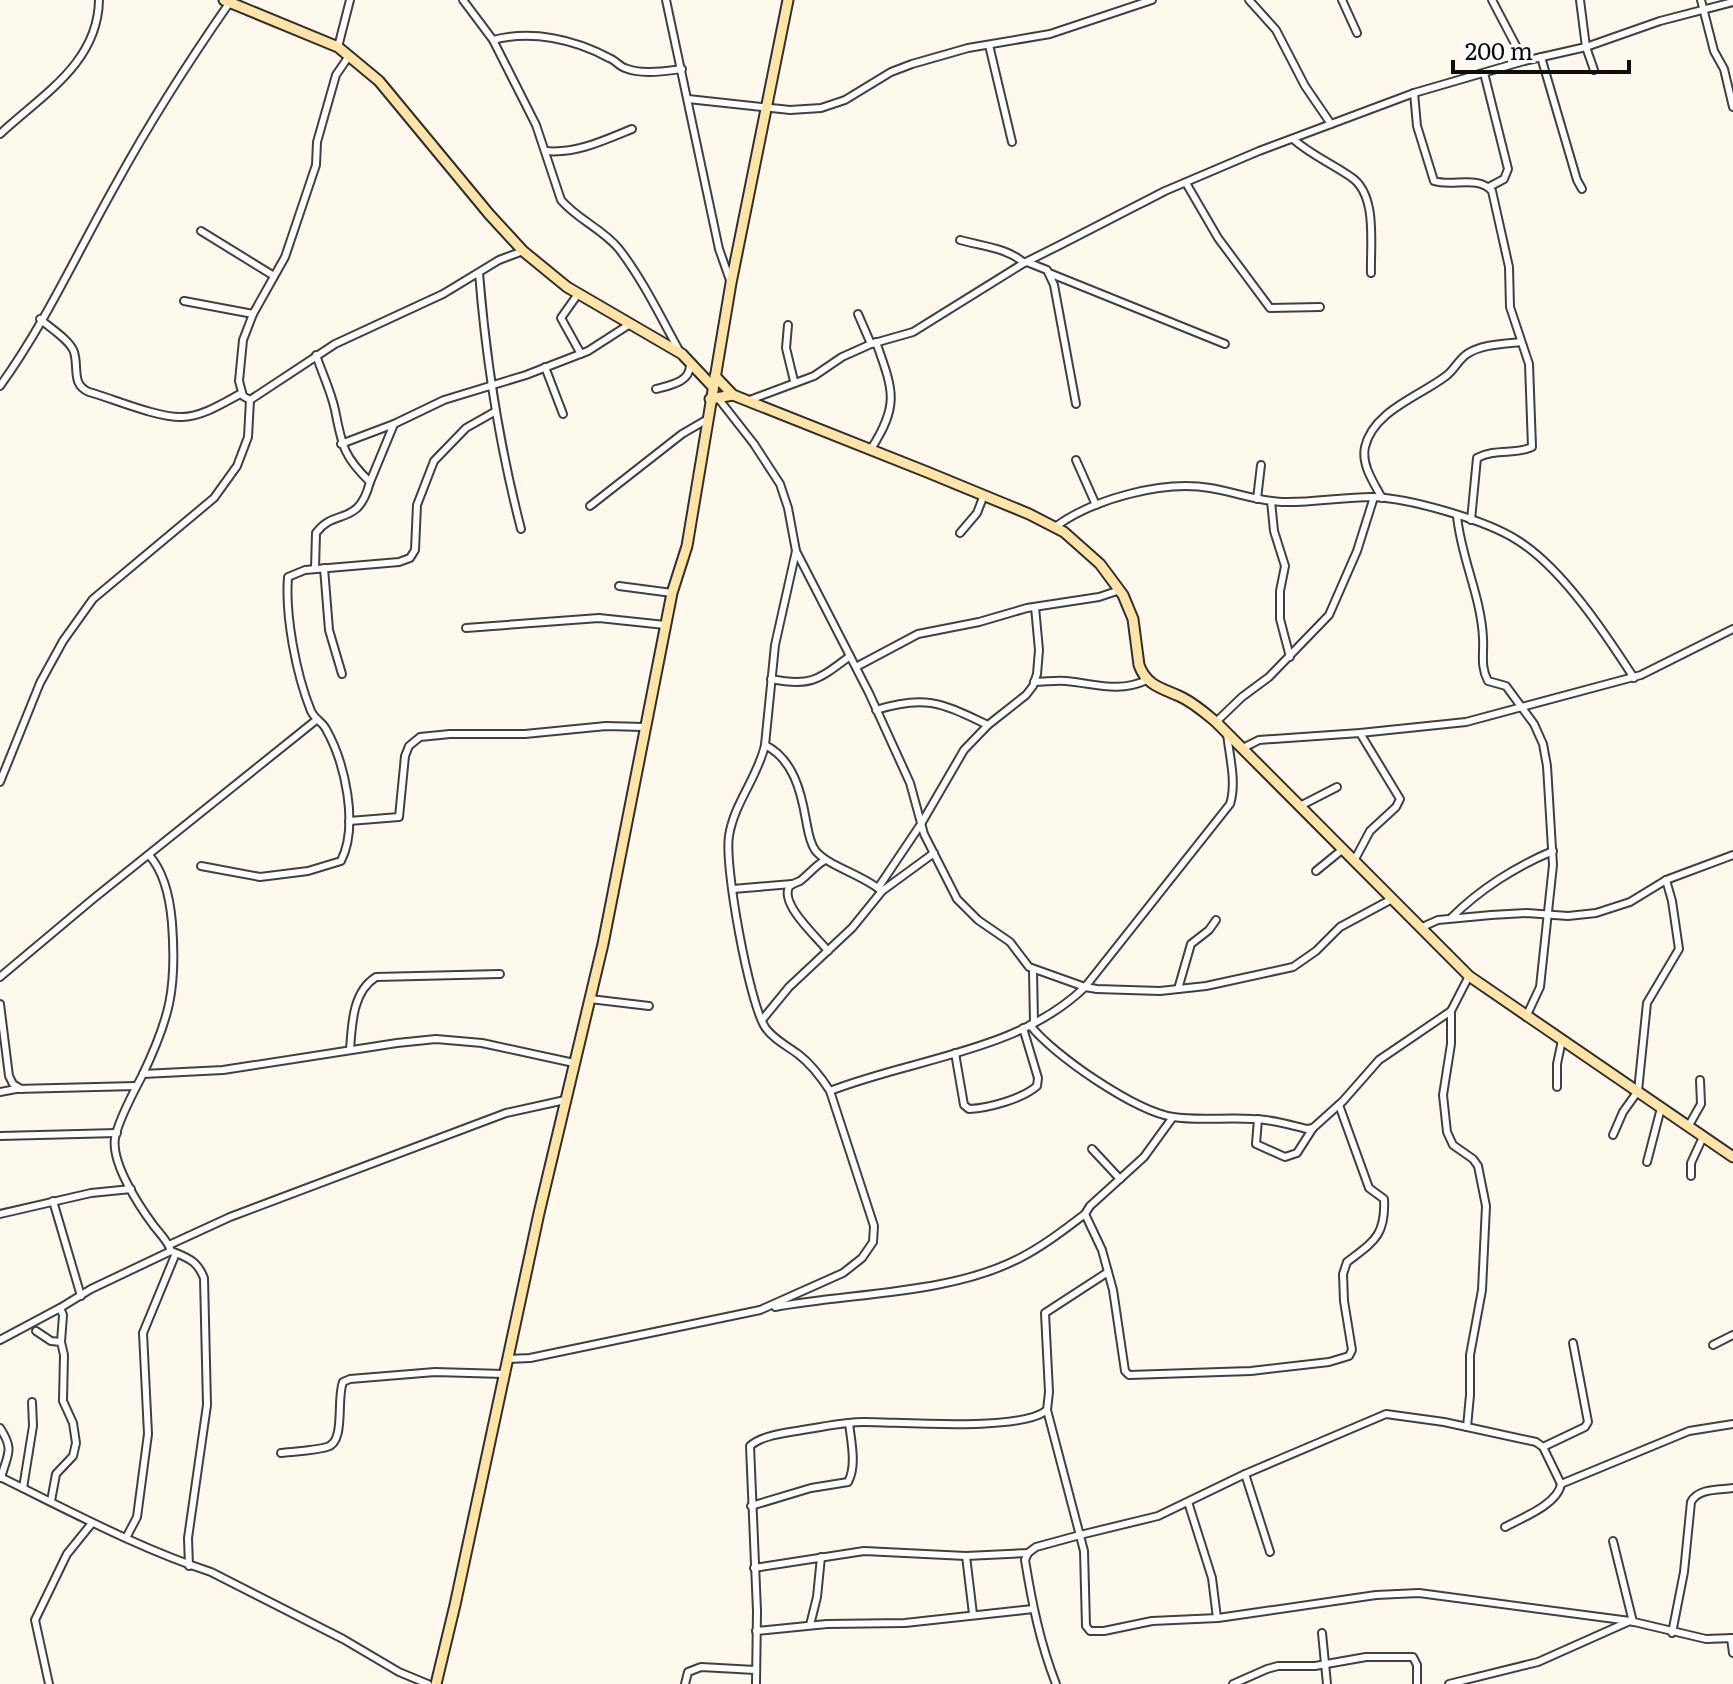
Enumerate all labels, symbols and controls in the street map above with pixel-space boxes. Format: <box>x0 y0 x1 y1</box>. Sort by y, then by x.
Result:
scale bar <box>1453 24 1629 74</box>
text: 200 m <box>1465 32 1533 67</box>

